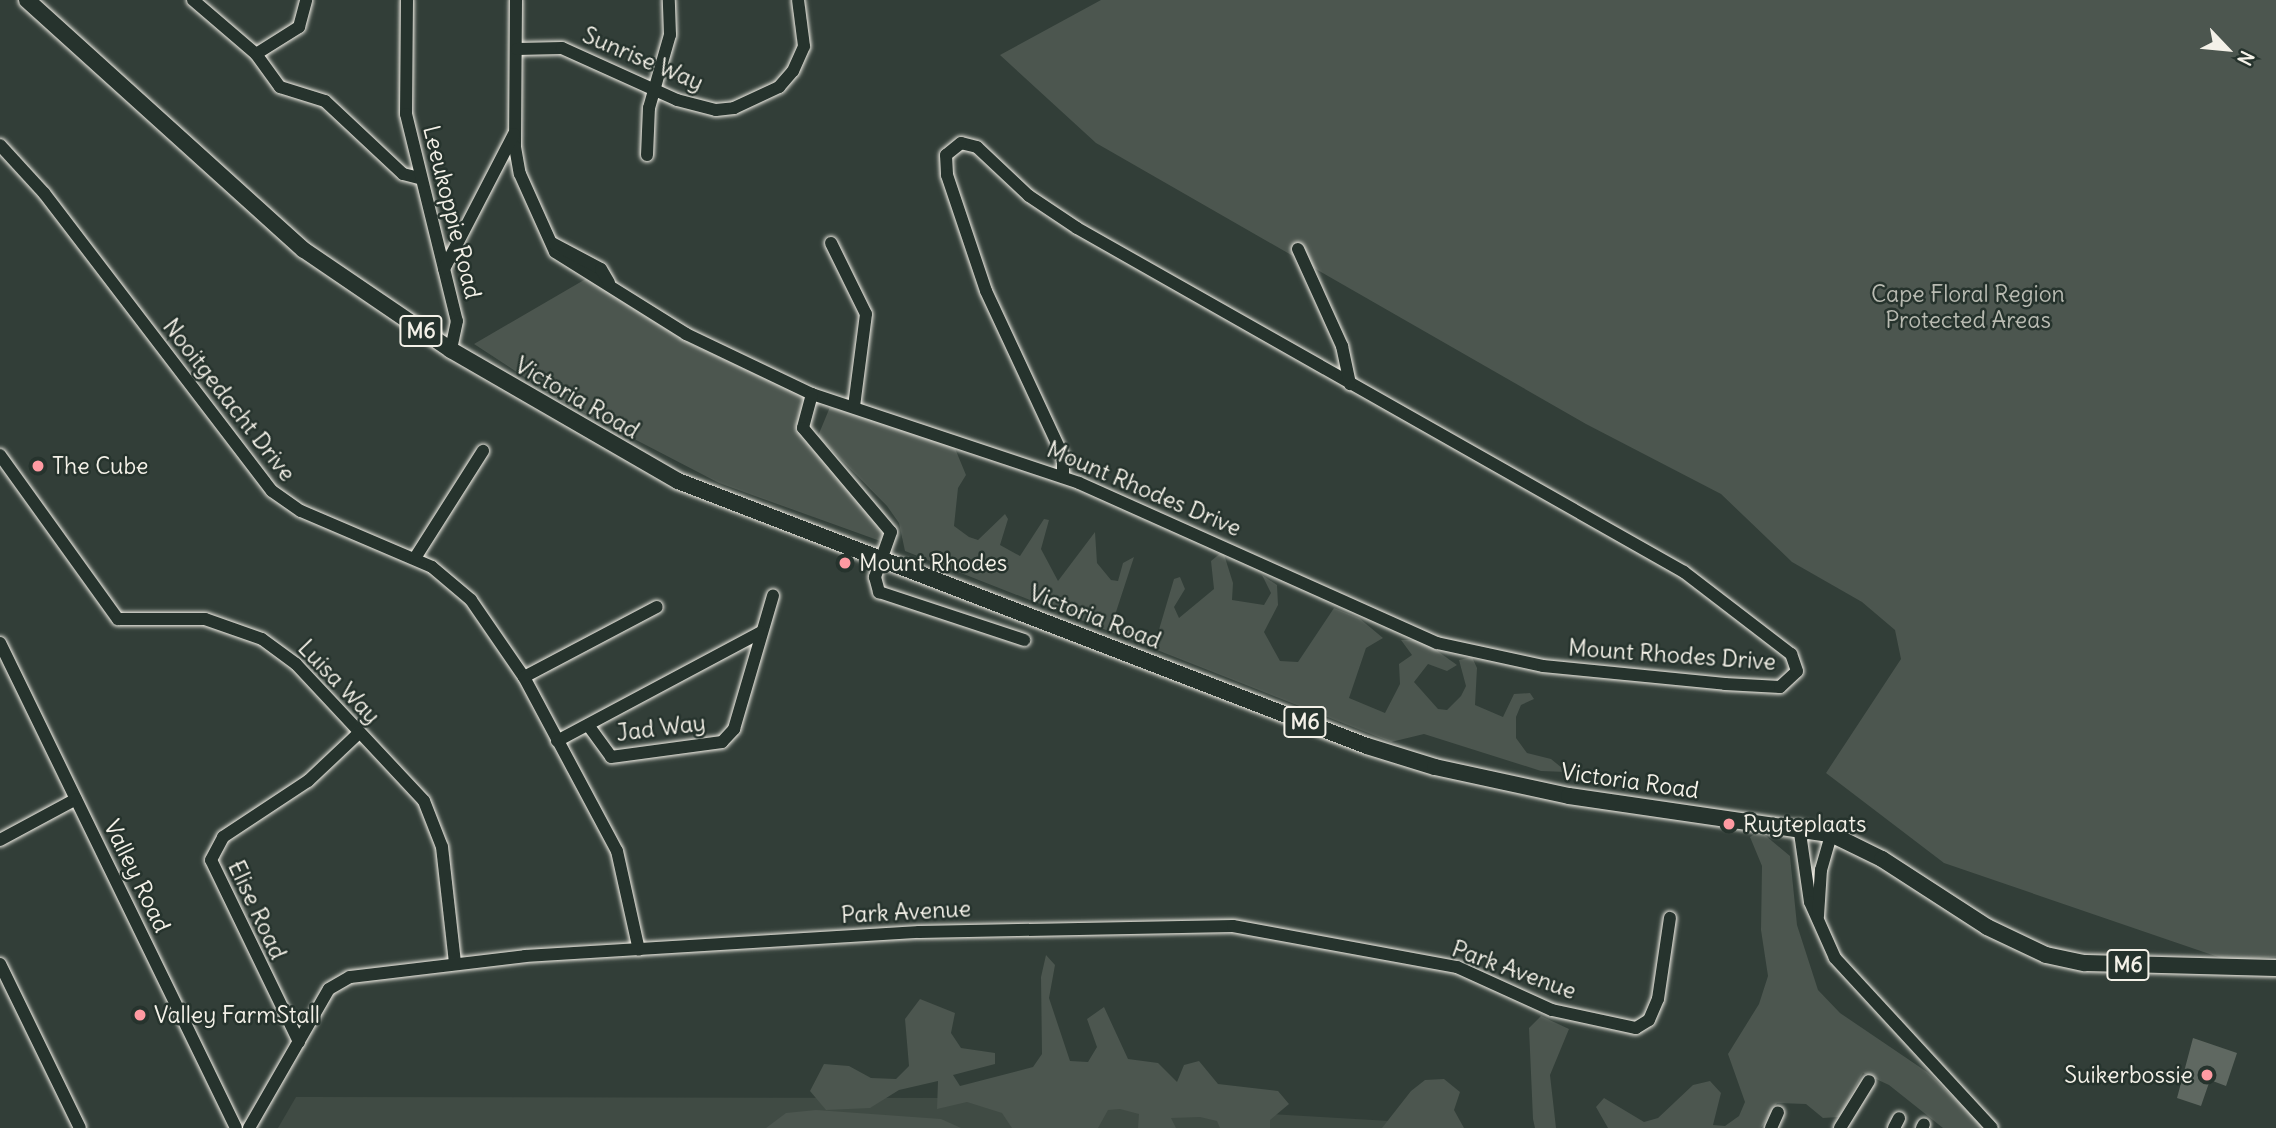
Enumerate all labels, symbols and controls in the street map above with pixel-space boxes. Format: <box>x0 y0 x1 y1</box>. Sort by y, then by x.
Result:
north arrow <box>2192 14 2262 84</box>
street label: Sunrise Way <box>578 21 708 97</box>
text: N <box>2232 47 2260 69</box>
street label: Leeukoppie Road <box>417 122 487 302</box>
park label: Cape Floral Region Protected Areas <box>1871 280 2065 334</box>
street label: Nooitgedacht Drive <box>157 313 301 487</box>
road number: M6 <box>398 314 444 348</box>
street label: Victoria Road <box>510 351 644 445</box>
street label: Mount Rhodes Drive <box>1043 436 1245 542</box>
place label: The Cube <box>52 452 148 480</box>
marker: The Cube <box>30 458 46 474</box>
place label: Mount Rhodes <box>859 549 1007 577</box>
marker: Mount Rhodes <box>837 555 853 571</box>
street label: Victoria Road <box>1025 579 1165 655</box>
street label: Luisa Way <box>292 634 386 730</box>
street label: Mount Rhodes Drive <box>1567 634 1777 676</box>
road number: M6 <box>1282 704 1328 740</box>
street label: Jad Way <box>615 709 707 747</box>
street label: Victoria Road <box>1559 758 1701 804</box>
place label: Ruyteplaats <box>1743 810 1866 838</box>
street label: Valley Road <box>98 815 176 937</box>
marker: Ruyteplaats <box>1721 816 1737 832</box>
street label: Elise Road <box>222 856 292 964</box>
street label: Park Avenue <box>840 895 972 929</box>
street label: Park Avenue <box>1448 935 1580 1005</box>
road number: M6 <box>2105 948 2151 982</box>
place label: Valley FarmStall <box>154 1001 320 1029</box>
marker: Valley FarmStall <box>132 1007 148 1023</box>
place label: Suikerbossie <box>2064 1061 2193 1089</box>
marker: Suikerbossie <box>2199 1067 2215 1083</box>

